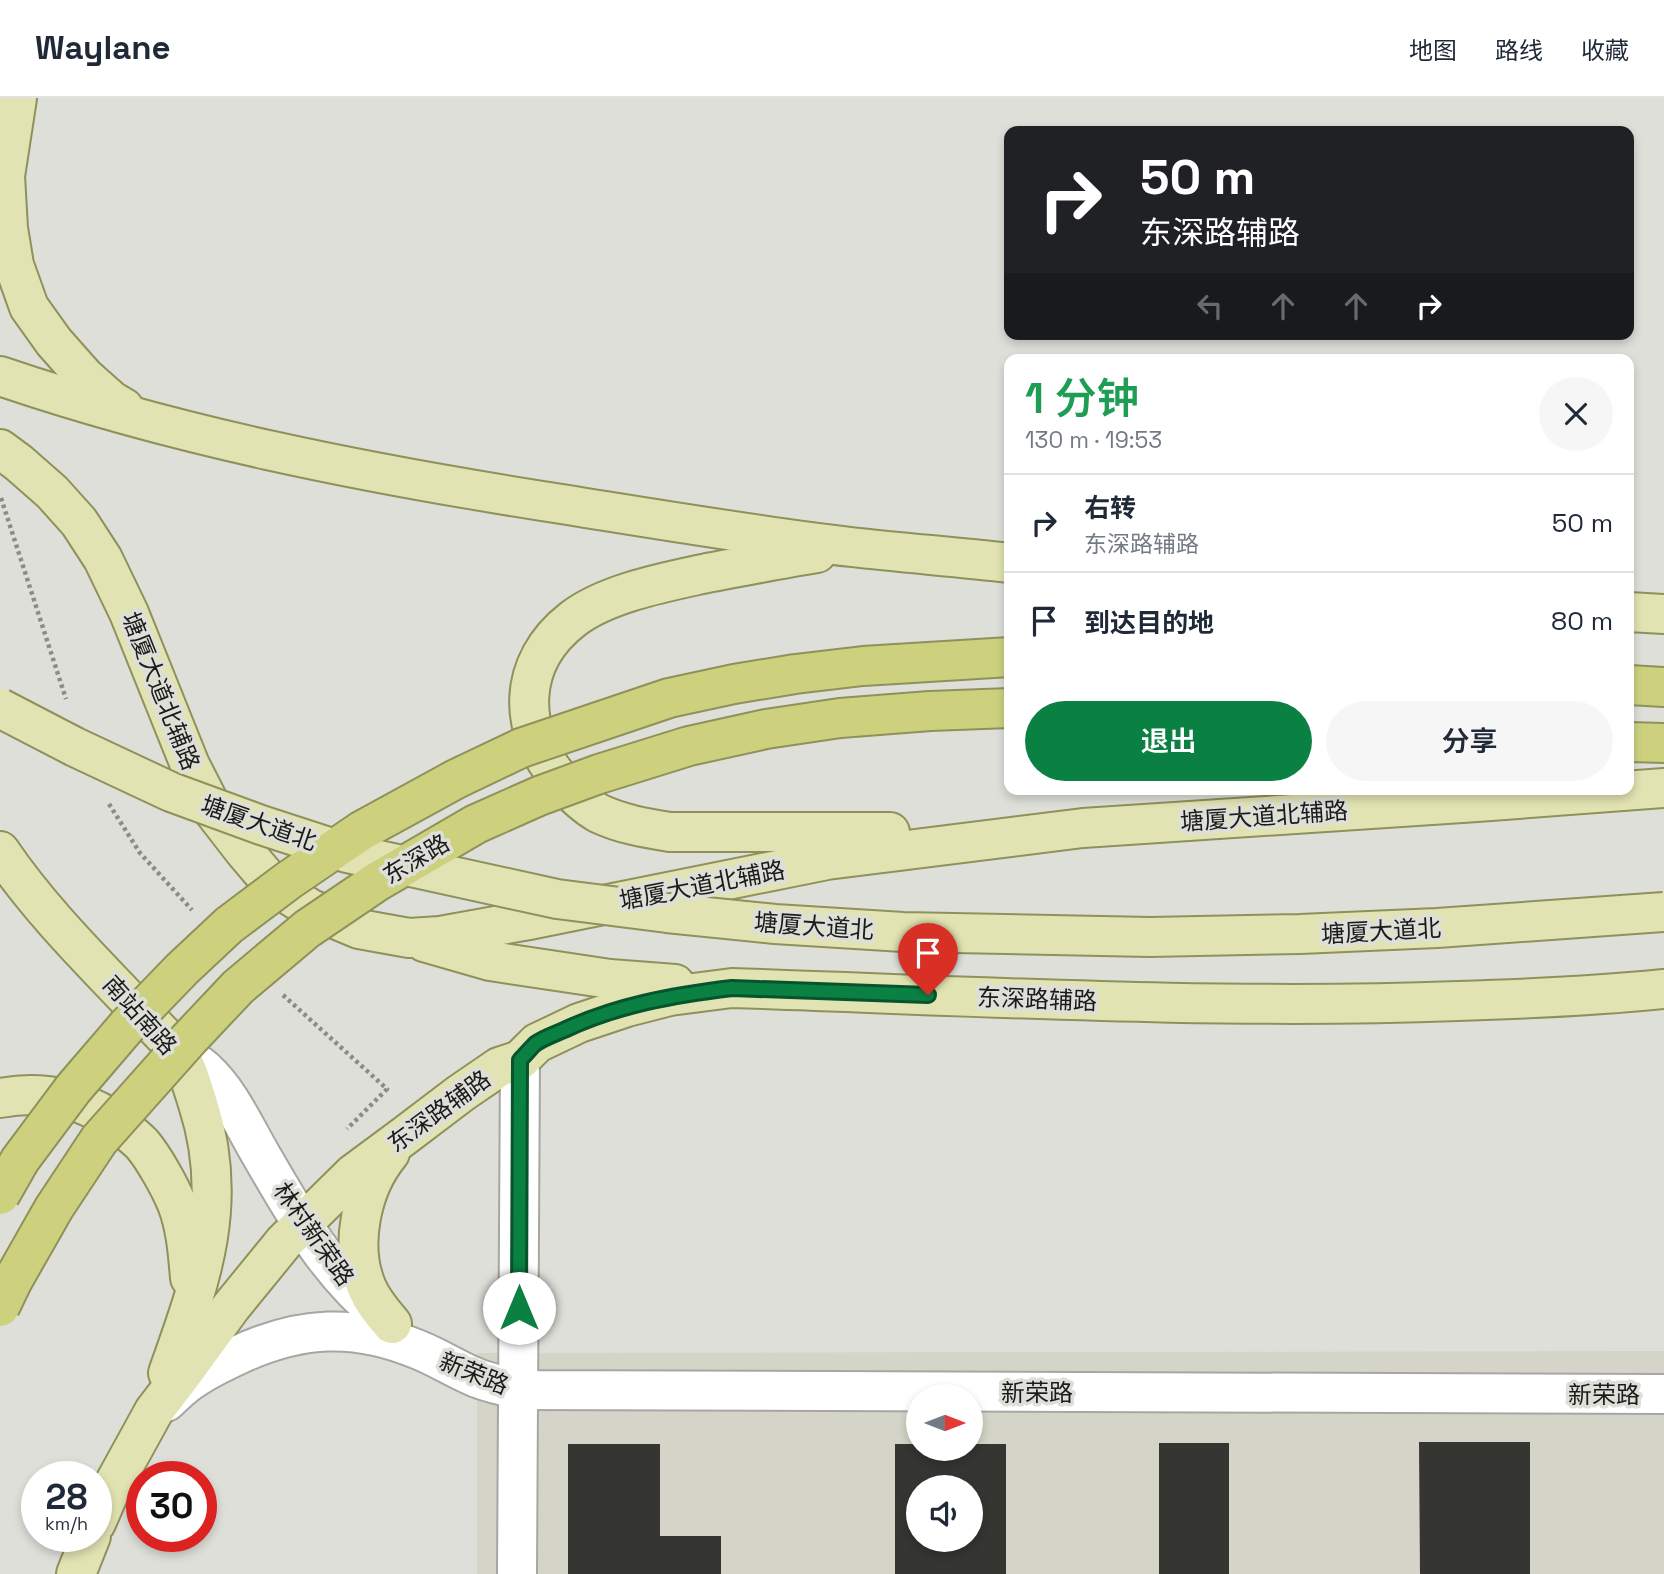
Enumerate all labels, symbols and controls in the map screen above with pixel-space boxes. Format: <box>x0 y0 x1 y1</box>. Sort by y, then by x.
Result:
text: Waylane <box>35 27 171 69</box>
text: 地图 <box>1409 35 1457 66</box>
text: 路线 <box>1495 35 1543 66</box>
text: 收藏 <box>1581 35 1629 66</box>
text: 50 m <box>1140 146 1255 208</box>
icon: right <box>1025 154 1116 245</box>
text: 东深路辅路 <box>1140 213 1300 253</box>
icon: left <box>1191 287 1229 325</box>
icon: ahead <box>1264 287 1302 325</box>
icon: ahead <box>1337 287 1375 325</box>
icon: right <box>1410 287 1448 325</box>
text: 1 分钟 <box>1025 372 1139 425</box>
button: close <box>1539 377 1613 451</box>
text: 130 m · 19:53 <box>1025 425 1162 455</box>
text: 右转 <box>1084 491 1136 525</box>
icon: right <box>1025 504 1063 542</box>
text: 50 m <box>1552 506 1613 540</box>
text: 东深路辅路 <box>1084 529 1199 559</box>
icon: arrive <box>1025 602 1063 640</box>
text: 80 m <box>1551 604 1613 638</box>
text: 到达目的地 <box>1084 606 1214 640</box>
street label: 塘厦大道北辅路 <box>115 607 207 775</box>
button: 退出 <box>1025 701 1312 781</box>
button: 分享 <box>1326 701 1613 781</box>
street label: 塘厦大道北 <box>197 789 321 857</box>
street label: 塘厦大道北辅路 <box>1179 795 1349 837</box>
street label: 东深路 <box>377 827 455 891</box>
street label: 塘厦大道北辅路 <box>617 854 787 916</box>
street label: 塘厦大道北 <box>753 906 875 946</box>
street label: 塘厦大道北 <box>1320 912 1442 950</box>
pin <box>898 923 958 995</box>
icon: arrive <box>909 934 947 972</box>
street label: 南站南路 <box>96 969 184 1061</box>
street label: 东深路辅路 <box>976 981 1098 1017</box>
street label: 东深路辅路 <box>381 1063 497 1159</box>
street label: 林村新荣路 <box>267 1176 361 1292</box>
position arrow <box>482 1271 556 1345</box>
street label: 新荣路 <box>435 1345 513 1401</box>
street label: 新荣路 <box>1001 1377 1073 1408</box>
street label: 新荣路 <box>1568 1379 1640 1410</box>
north arrow <box>906 1384 984 1461</box>
map controls <box>906 1384 983 1552</box>
speed limit sign: 30 <box>126 1461 217 1552</box>
text: 28 <box>46 1475 87 1519</box>
button: sound <box>906 1475 983 1552</box>
text: km/h <box>45 1512 88 1535</box>

